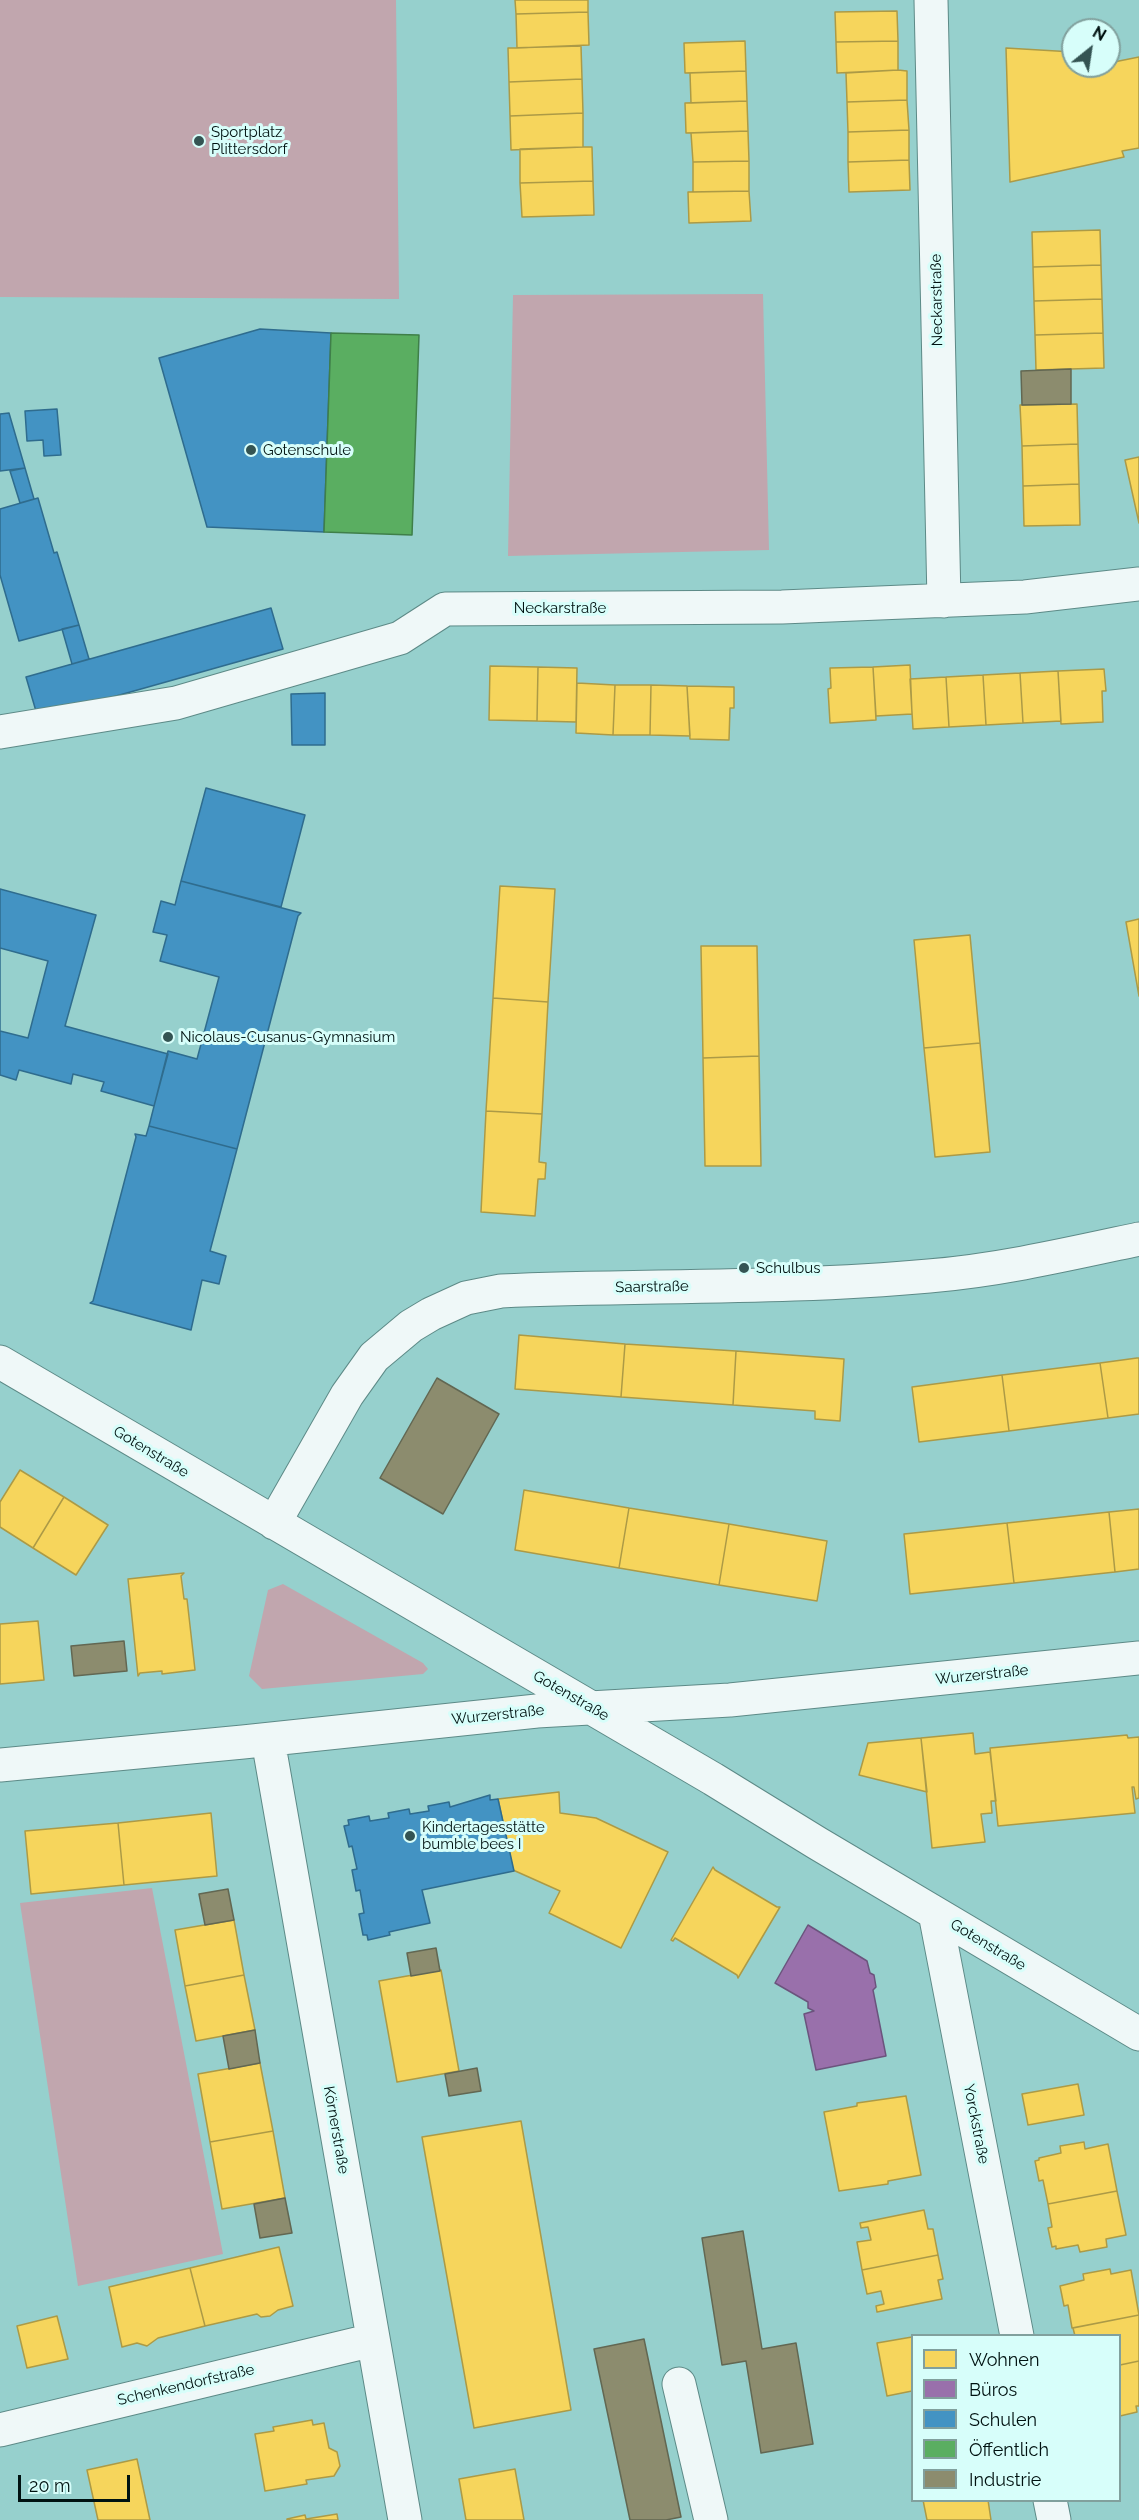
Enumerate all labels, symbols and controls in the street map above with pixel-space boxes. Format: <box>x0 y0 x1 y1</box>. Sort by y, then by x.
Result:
north arrow <box>1061 18 1121 78</box>
text: N <box>1089 22 1109 45</box>
place label: Sportplatz Plittersdorf <box>211 123 287 158</box>
marker: Sportplatz Plittersdorf <box>192 134 206 148</box>
street label: Neckarstraße <box>927 254 947 346</box>
place label: Gotenschule <box>263 441 351 459</box>
marker: Gotenschule <box>244 443 258 457</box>
street label: Neckarstraße <box>514 599 606 617</box>
place label: Nicolaus-Cusanus-Gymnasium <box>180 1028 395 1046</box>
marker: Nicolaus-Cusanus-Gymnasium <box>161 1030 175 1044</box>
place label: Schulbus <box>756 1259 820 1277</box>
marker: Schulbus <box>737 1261 751 1275</box>
street label: Saarstraße <box>615 1277 689 1297</box>
street label: Gotenstraße <box>110 1422 192 1482</box>
street label: Wurzerstraße <box>935 1661 1029 1689</box>
street label: Gotenstraße <box>530 1667 612 1725</box>
street label: Wurzerstraße <box>451 1701 545 1729</box>
place label: Kindertagesstätte bumble bees I <box>422 1818 545 1853</box>
marker: Kindertagesstätte bumble bees I <box>403 1829 417 1843</box>
street label: Gotenstraße <box>947 1915 1029 1975</box>
street label: Yorckstraße <box>959 2082 993 2166</box>
street label: Körnerstraße <box>319 2085 353 2175</box>
legend <box>911 2334 1121 2502</box>
text: Wohnen <box>969 2349 1039 2370</box>
street label: Schenkendorfstraße <box>116 2360 256 2410</box>
text: Büros <box>969 2379 1017 2400</box>
text: Schulen <box>969 2409 1037 2430</box>
text: Öffentlich <box>969 2439 1049 2460</box>
scale bar <box>21 2463 134 2501</box>
text: Industrie <box>969 2469 1041 2490</box>
text: 20 m <box>29 2475 71 2496</box>

